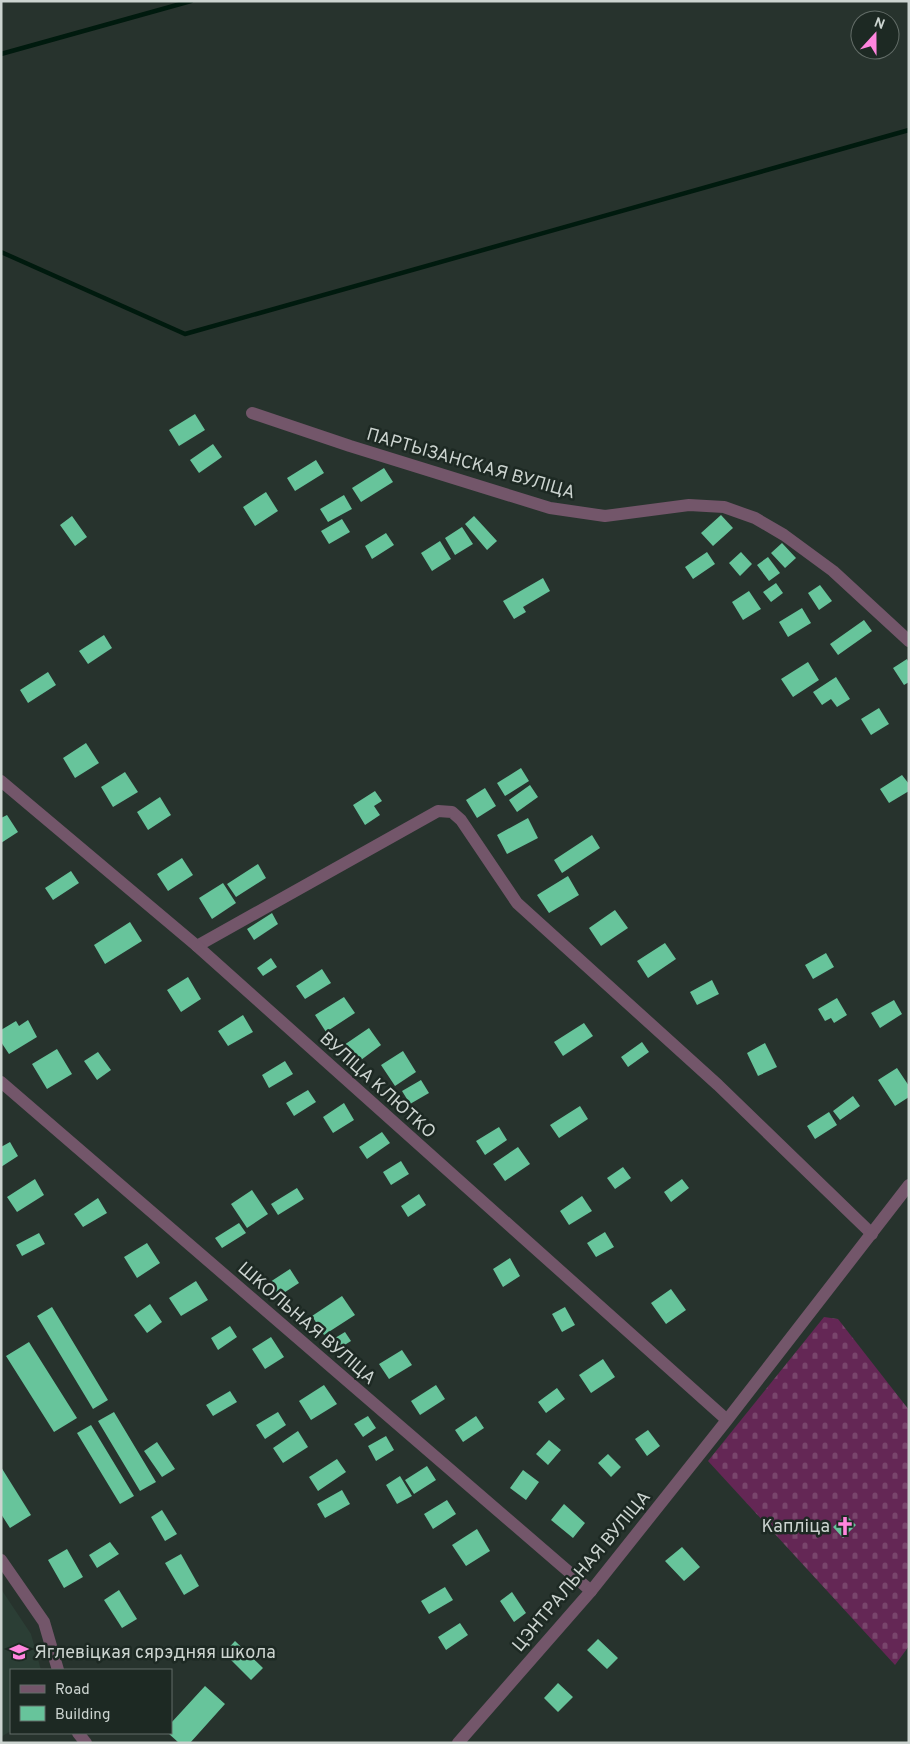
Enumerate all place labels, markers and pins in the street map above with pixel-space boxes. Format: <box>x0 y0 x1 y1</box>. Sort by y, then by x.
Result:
church icon: Капліца <box>834 1515 856 1537</box>
place label: Капліца <box>762 1516 830 1539</box>
school or university icon: Яглевіцкая сярэдняя школа <box>8 1641 30 1663</box>
place label: Яглевіцкая сярэдняя школа <box>34 1642 276 1665</box>

